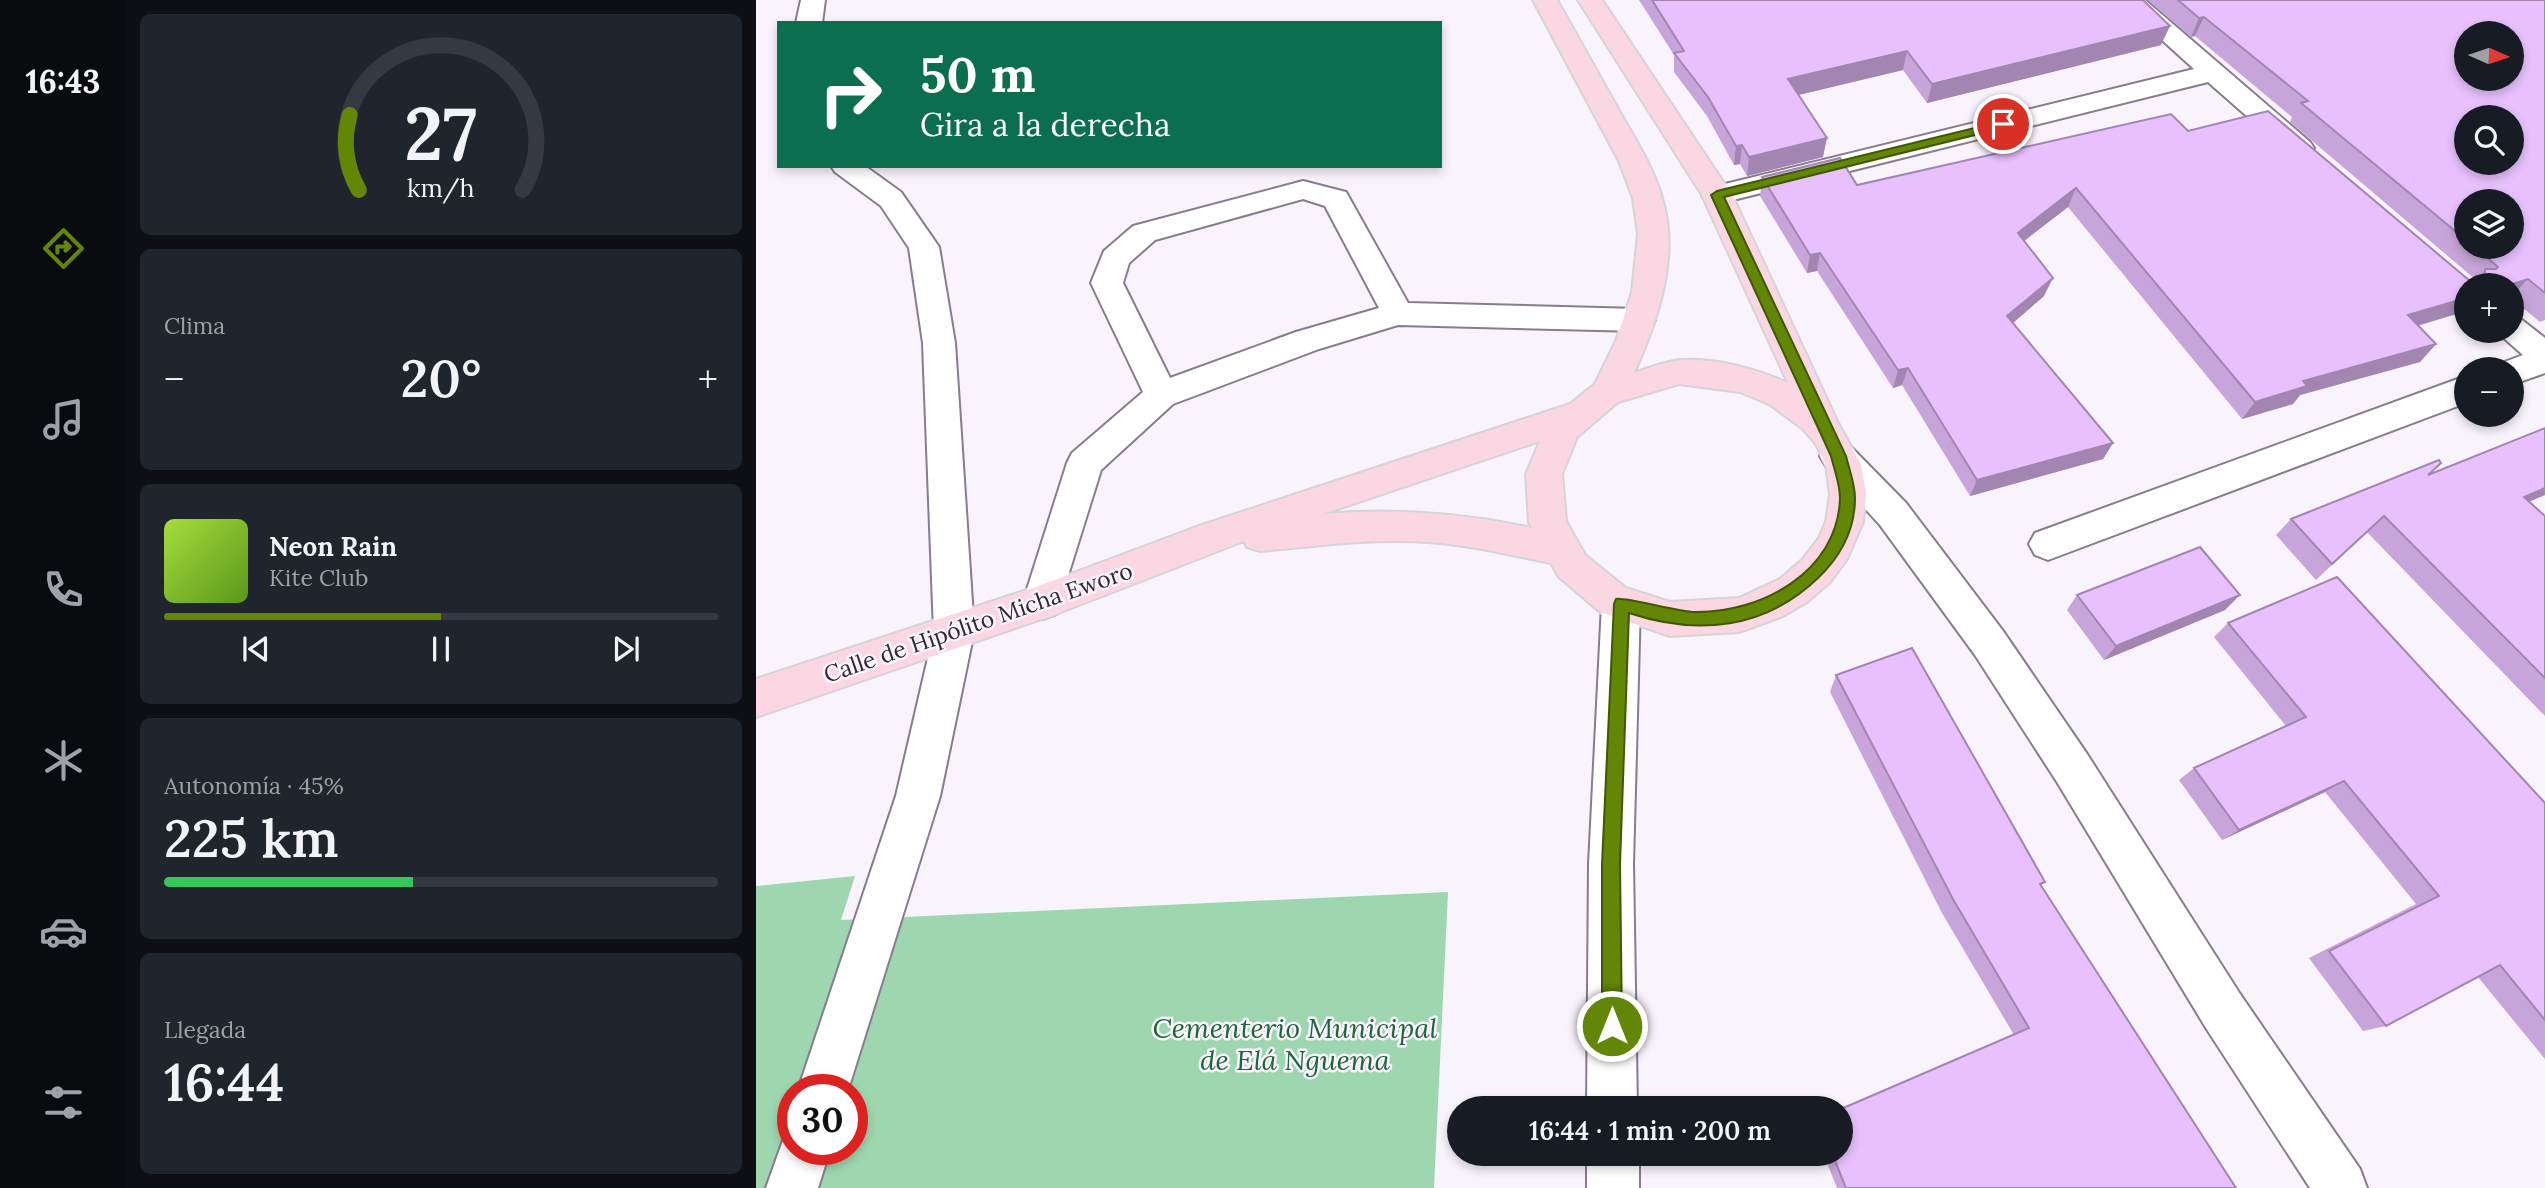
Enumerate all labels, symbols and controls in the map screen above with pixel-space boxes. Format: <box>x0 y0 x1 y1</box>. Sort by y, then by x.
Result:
north arrow <box>2454 21 2524 91</box>
map controls <box>2454 21 2524 427</box>
text: 50 m <box>920 43 1036 105</box>
icon: right <box>805 49 896 140</box>
text: 16:43 <box>26 61 100 102</box>
text: 27 <box>405 88 477 181</box>
pin <box>1973 94 2033 154</box>
text: Gira a la derecha <box>920 104 1170 145</box>
icon: arrive <box>1984 105 2022 143</box>
button: search <box>2454 105 2524 175</box>
text: km/h <box>407 172 475 204</box>
button: layers <box>2454 189 2524 259</box>
icon: directions <box>39 224 88 273</box>
button: + <box>2454 273 2524 343</box>
text: Clima <box>164 311 225 340</box>
text: 20° <box>401 345 481 411</box>
text: − <box>164 355 184 403</box>
text: + <box>698 355 718 403</box>
button: − <box>2454 357 2524 427</box>
icon: music <box>39 395 88 444</box>
text: Neon Rain <box>269 530 397 563</box>
street label: Calle de Hipólito Micha Eworo <box>820 555 1136 689</box>
text: Kite Club <box>269 563 368 592</box>
icon: phone <box>39 565 88 614</box>
icon: previous <box>237 630 275 668</box>
icon: pause <box>422 630 460 668</box>
icon: next <box>607 630 645 668</box>
icon: climate <box>39 736 88 785</box>
text: Autonomía · 45% <box>164 771 344 800</box>
text: 225 km <box>164 805 339 871</box>
icon: car <box>39 907 88 956</box>
position arrow <box>1575 989 1649 1063</box>
park label: Cementerio Municipal de Elá Nguema <box>1153 1010 1438 1078</box>
text: Llegada <box>164 1015 246 1044</box>
text: 16:44 <box>164 1049 284 1115</box>
speed limit sign: 30 <box>777 1074 868 1165</box>
icon: filters <box>39 1078 88 1127</box>
text: 16:44 · 1 min · 200 m <box>1529 1114 1771 1147</box>

